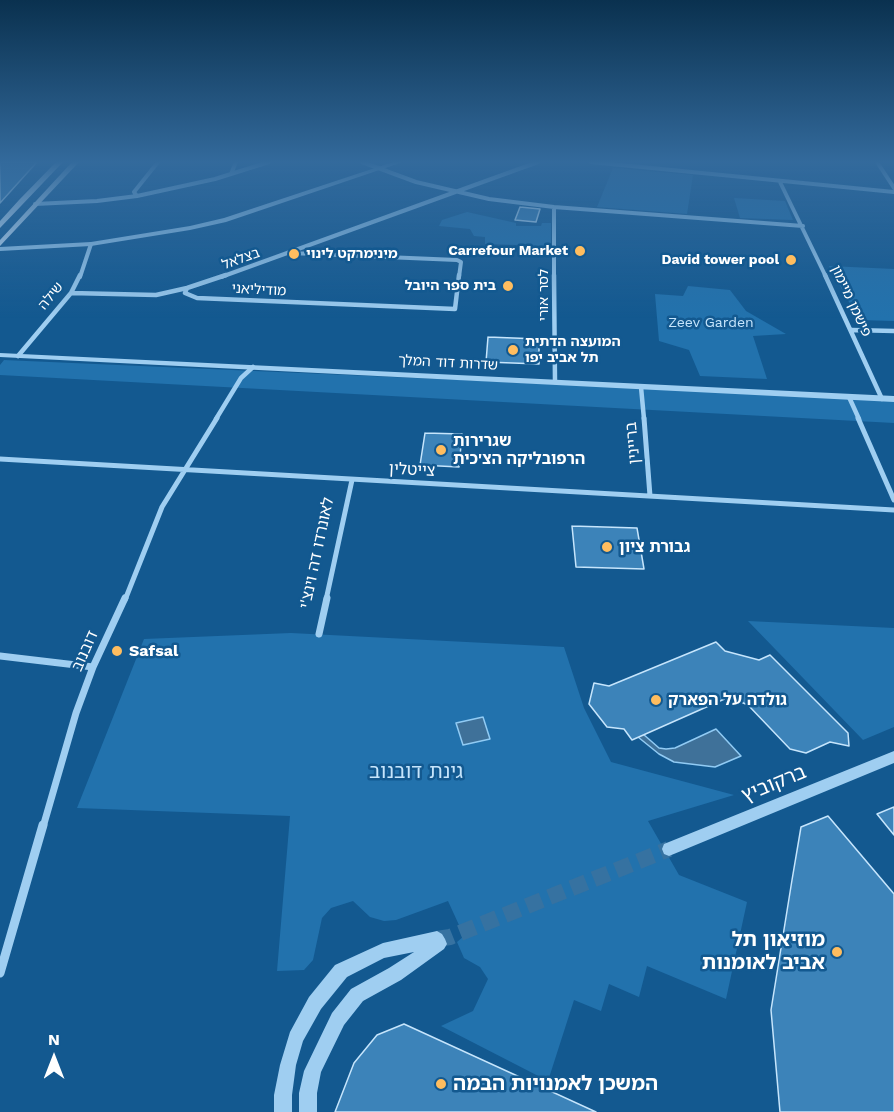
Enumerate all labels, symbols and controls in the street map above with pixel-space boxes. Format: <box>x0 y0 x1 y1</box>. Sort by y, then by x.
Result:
place label: Carrefour Market <box>448 243 568 259</box>
street label: בצלאל <box>220 244 262 274</box>
marker: Carrefour Market <box>573 244 587 258</box>
place label: מינימרקט לינוי <box>306 246 398 262</box>
marker: מינימרקט לינוי <box>287 247 301 261</box>
place label: David tower pool <box>662 252 779 268</box>
marker: David tower pool <box>784 253 798 267</box>
street label: פישמן מיימון <box>827 263 875 339</box>
street label: לסר אורי <box>536 269 552 321</box>
place label: בית ספר היובל <box>405 278 496 294</box>
street label: שילה <box>35 279 67 313</box>
marker: בית ספר היובל <box>501 279 515 293</box>
street label: מודיליאני <box>231 280 287 300</box>
park label: Zeev Garden <box>668 315 754 331</box>
place label: המועצה הדתית תל אביב יפו <box>525 334 621 366</box>
marker: המועצה הדתית תל אביב יפו <box>506 343 520 357</box>
street label: שדרות דוד המלך <box>398 352 498 374</box>
street label: בריינין <box>622 421 644 465</box>
place label: שגרירות הרפובליקה הצ'כית <box>453 431 585 469</box>
marker: שגרירות הרפובליקה הצ'כית <box>434 443 448 457</box>
street label: צייטלין <box>388 459 436 481</box>
street label: לאונרדו דה וינצ'י <box>296 496 338 610</box>
place label: גבורת ציון <box>619 537 690 557</box>
marker: גבורת ציון <box>600 540 614 554</box>
street label: דובנוב <box>68 628 102 674</box>
place label: Safsal <box>129 641 178 661</box>
marker: Safsal <box>110 644 124 658</box>
place label: גולדה על הפארק <box>668 690 787 710</box>
marker: גולדה על הפארק <box>649 693 663 707</box>
park label: גינת דובנוב <box>369 760 463 784</box>
street label: ברקוביץ <box>738 760 810 808</box>
place label: מוזיאון תל אביב לאומנות <box>702 928 825 975</box>
marker: מוזיאון תל אביב לאומנות <box>830 945 844 959</box>
north arrow <box>24 1028 84 1088</box>
text: N <box>48 1030 60 1049</box>
place label: המשכן לאמנויות הבמה <box>453 1072 658 1096</box>
marker: המשכן לאמנויות הבמה <box>434 1077 448 1091</box>

